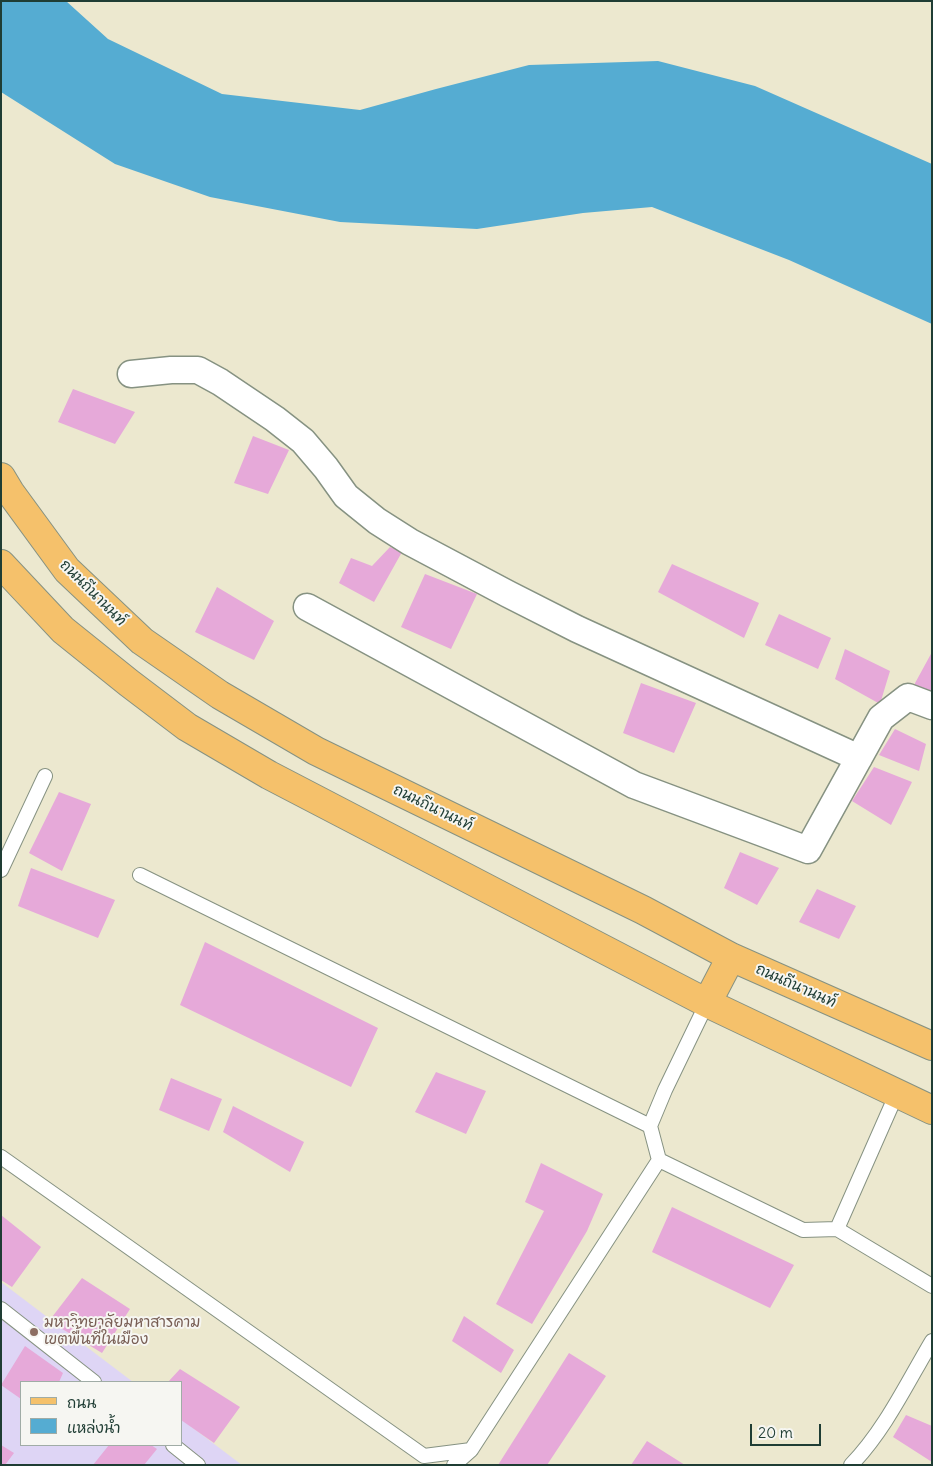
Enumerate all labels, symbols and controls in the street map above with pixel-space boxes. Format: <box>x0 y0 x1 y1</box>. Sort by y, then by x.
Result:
street label: ถนนถีนานนท์ <box>56 556 130 630</box>
street label: ถนนถีนานนท์ <box>390 781 476 835</box>
street label: ถนนถีนานนท์ <box>753 960 839 1012</box>
place label: มหาวิทยาลัยมหาสารคาม เขตพื้นที่ในเมือง <box>44 1314 200 1349</box>
marker: มหาวิทยาลัยมหาสารคาม เขตพื้นที่ในเมือง <box>28 1326 40 1338</box>
legend <box>20 1381 182 1446</box>
text: ถนน <box>67 1393 96 1412</box>
scale bar <box>753 1414 824 1446</box>
text: แหล่งน้ำ <box>67 1418 121 1437</box>
text: 20 m <box>758 1423 793 1442</box>

